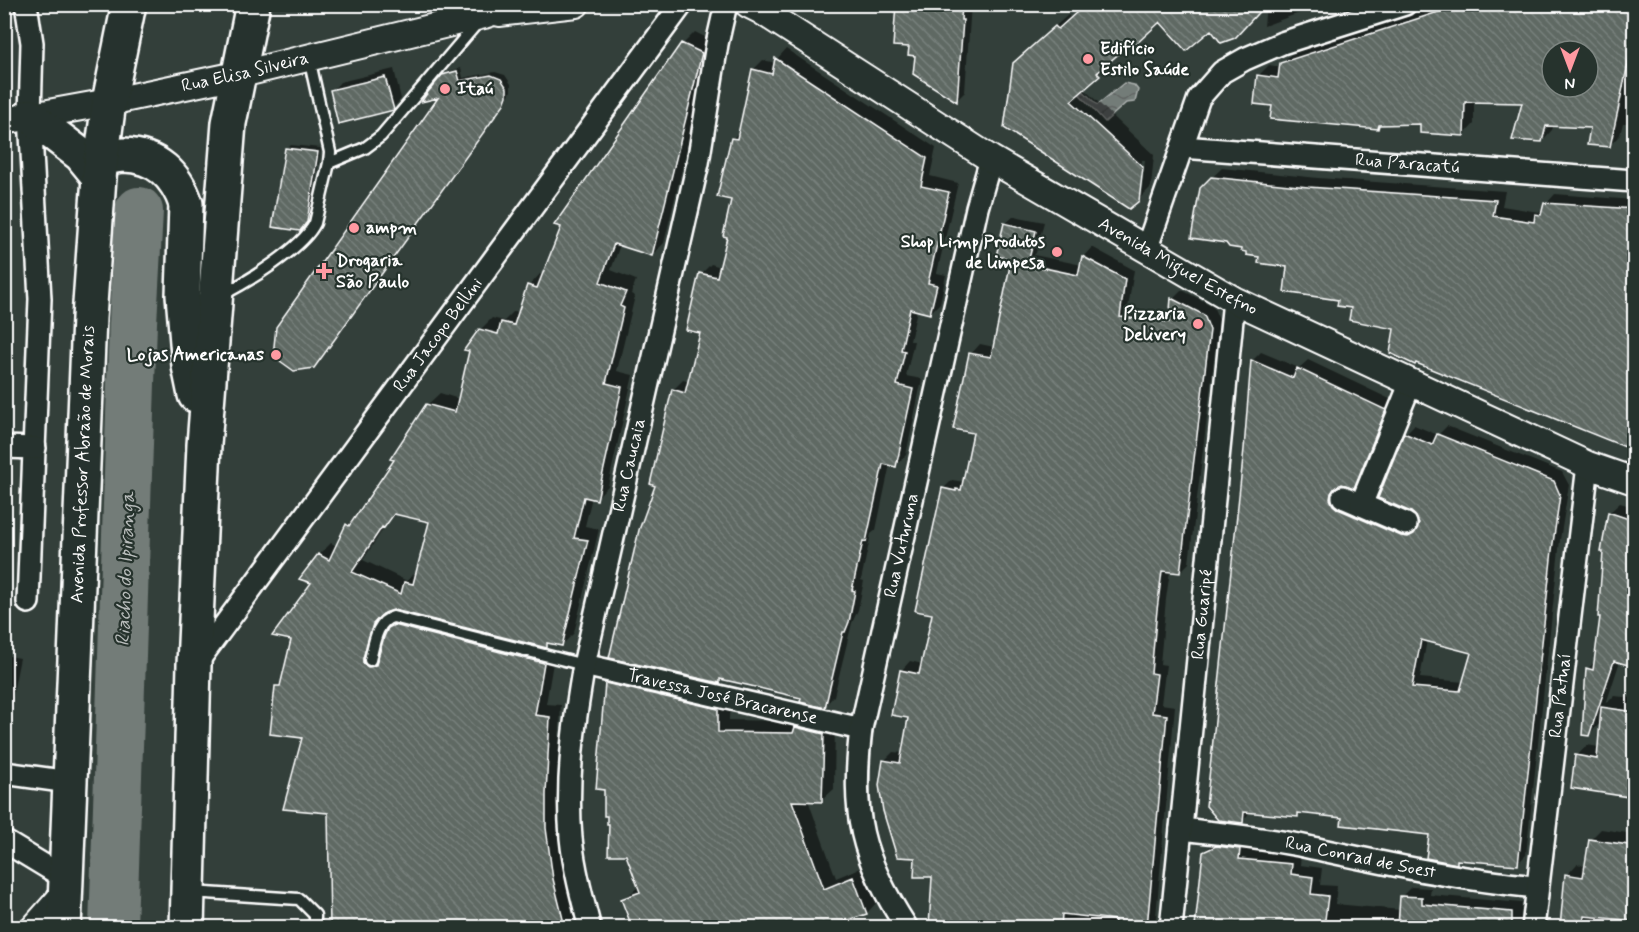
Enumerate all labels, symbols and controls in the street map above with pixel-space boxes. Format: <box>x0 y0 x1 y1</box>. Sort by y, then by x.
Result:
place label: Edifício Estilo Saúde <box>1100 37 1189 82</box>
north arrow <box>1540 39 1600 99</box>
street label: Rua Elisa Silveira <box>179 46 311 98</box>
marker: Edifício Estilo Saúde <box>1081 52 1095 66</box>
text: N <box>1565 72 1575 93</box>
place label: Itaú <box>457 77 493 101</box>
marker: Itaú <box>438 82 452 96</box>
street label: Rua Paracatú <box>1354 148 1460 180</box>
street label: Avenida Miguel Estefno <box>1094 212 1261 321</box>
place label: ampm <box>366 216 417 240</box>
marker: ampm <box>347 221 361 235</box>
place label: Shop Limp Produtos de limpesa <box>901 230 1045 275</box>
marker: Shop Limp Produtos de limpesa <box>1050 245 1064 259</box>
place label: Drogaria São Paulo <box>336 249 410 294</box>
marker: Drogaria São Paulo <box>317 264 331 278</box>
street label: Rua Jacopo Bellini <box>388 273 488 397</box>
place label: Pizzaria Delivery <box>1123 302 1186 347</box>
marker: Pizzaria Delivery <box>1191 317 1205 331</box>
street label: Avenida Professor Abraão de Morais <box>65 325 101 604</box>
place label: Lojas Americanas <box>127 343 264 367</box>
marker: Lojas Americanas <box>269 348 283 362</box>
street label: Rua Caucaia <box>607 416 652 514</box>
water label: Riacho do Ipiranga <box>110 490 142 647</box>
street label: Rua Vuturuna <box>879 491 925 600</box>
street label: Rua Guaripé <box>1186 568 1219 661</box>
street label: Rua Patuaí <box>1544 652 1578 739</box>
street label: Travessa José Bracarense <box>625 663 820 731</box>
street label: Rua Conrad de Soest <box>1283 831 1438 885</box>

